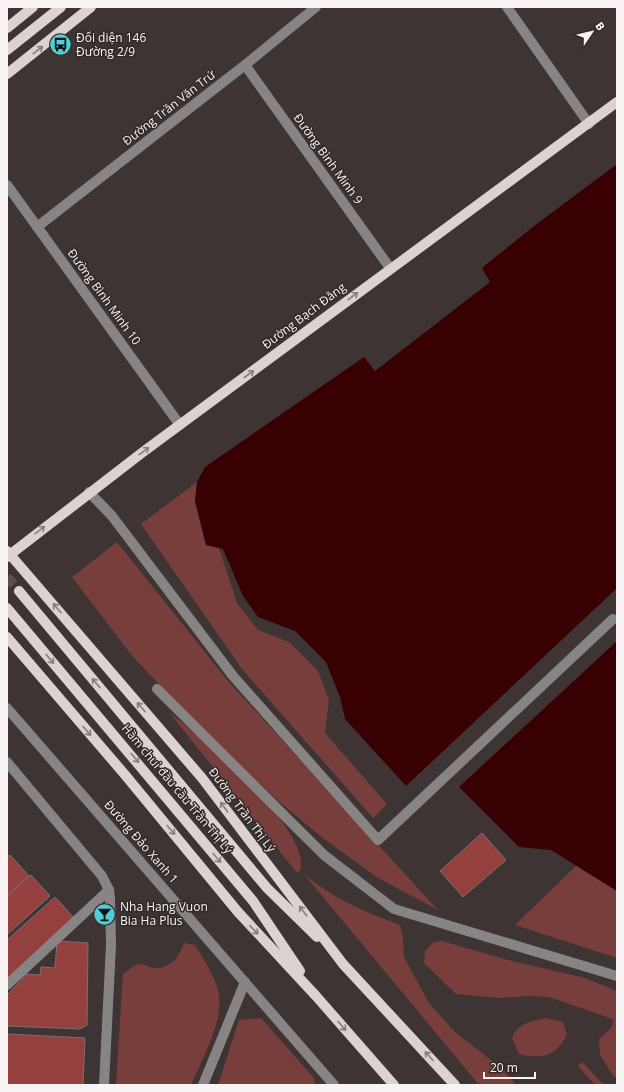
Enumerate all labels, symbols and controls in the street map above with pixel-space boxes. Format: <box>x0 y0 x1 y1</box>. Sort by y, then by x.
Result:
north arrow <box>572 12 612 52</box>
text: B <box>592 19 609 33</box>
place label: Đối diện 146 Đường 2/9 <box>76 29 146 60</box>
bus stop icon: Đối diện 146 Đường 2/9 <box>47 32 73 58</box>
one-way arrow <box>32 45 43 54</box>
street label: Đường Trần Văn Trứ <box>119 65 219 149</box>
street label: Đường Bình Minh 9 <box>290 110 367 208</box>
street label: Đường Bình Minh 10 <box>64 245 145 348</box>
street label: Đường Bạch Đằng <box>258 278 349 353</box>
one-way arrow <box>347 292 358 300</box>
one-way arrow <box>243 370 254 378</box>
one-way arrow <box>138 447 149 455</box>
one-way arrow <box>35 525 46 534</box>
one-way arrow <box>53 604 62 614</box>
one-way arrow <box>46 654 55 664</box>
one-way arrow <box>91 677 100 688</box>
one-way arrow <box>137 702 146 712</box>
street label: Hầm chui đầu cầu Trần Thị Lý <box>118 720 237 858</box>
one-way arrow <box>82 725 91 735</box>
one-way arrow <box>130 753 139 763</box>
street label: Đường Trần Thị Lý <box>205 764 280 856</box>
street label: Đường Đảo Xanh 1 <box>101 796 182 887</box>
one-way arrow <box>220 802 229 813</box>
one-way arrow <box>166 825 175 836</box>
one-way arrow <box>213 853 222 863</box>
place label: Nha Hang Vuon Bia Ha Plus <box>120 898 208 929</box>
bar icon: Nha Hang Vuon Bia Ha Plus <box>92 901 118 927</box>
one-way arrow <box>299 905 307 916</box>
one-way arrow <box>250 925 259 935</box>
one-way arrow <box>337 1020 346 1031</box>
one-way arrow <box>424 1051 434 1061</box>
scale bar <box>484 1054 535 1080</box>
text: 20 m <box>490 1059 518 1076</box>

